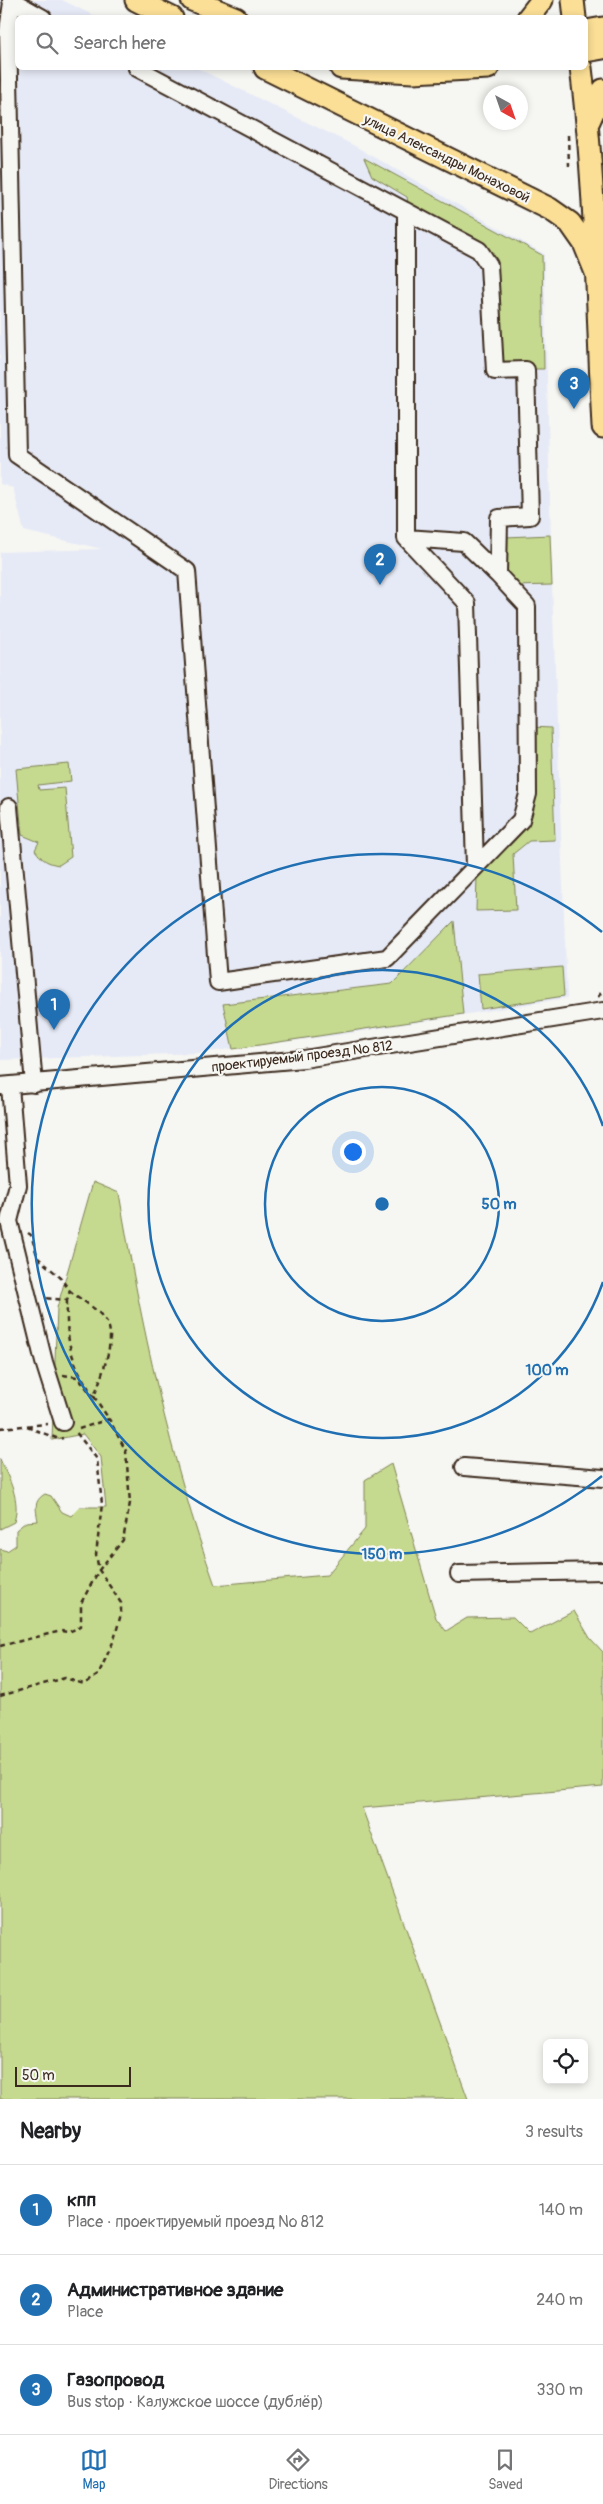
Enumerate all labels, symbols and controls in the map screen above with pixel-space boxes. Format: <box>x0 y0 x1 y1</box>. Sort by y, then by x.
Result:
search box <box>15 15 588 70</box>
icon: search <box>33 29 61 57</box>
text: Search here <box>73 31 166 55</box>
north arrow <box>483 85 528 130</box>
street label: улица Александры Монаховой <box>360 110 533 206</box>
pin: 3 <box>558 368 590 409</box>
pin: 2 <box>364 544 396 585</box>
pin: 1 <box>38 989 70 1030</box>
street label: проектируемый проезд № 812 <box>210 1037 394 1076</box>
your location <box>340 1139 366 1165</box>
centre of rings <box>373 1195 391 1213</box>
text: 50 m <box>482 1195 516 1214</box>
text: 100 m <box>526 1361 568 1380</box>
text: 150 m <box>362 1545 402 1564</box>
map controls <box>543 2039 588 2084</box>
button: locate <box>543 2039 588 2084</box>
scale bar <box>15 2064 131 2087</box>
text: 50 m <box>22 2067 55 2084</box>
text: Nearby <box>20 2118 81 2145</box>
text: 3 results <box>525 2122 583 2142</box>
text: кпп <box>67 2188 96 2212</box>
text: 1 <box>33 2200 39 2220</box>
text: 140 m <box>539 2200 583 2220</box>
text: Place · проектируемый проезд № 812 <box>67 2212 324 2232</box>
text: Административное здание <box>67 2278 283 2302</box>
text: 2 <box>32 2290 40 2310</box>
text: 240 m <box>536 2290 583 2310</box>
text: Place <box>67 2302 103 2322</box>
text: Газопровод <box>67 2368 164 2392</box>
text: 3 <box>32 2380 40 2400</box>
text: 330 m <box>537 2380 583 2400</box>
text: Bus stop · Калужское шоссе (дублёр) <box>67 2392 324 2412</box>
tab: Map <box>80 2446 108 2493</box>
tab: Directions <box>268 2446 328 2493</box>
tab: Saved <box>488 2446 523 2493</box>

